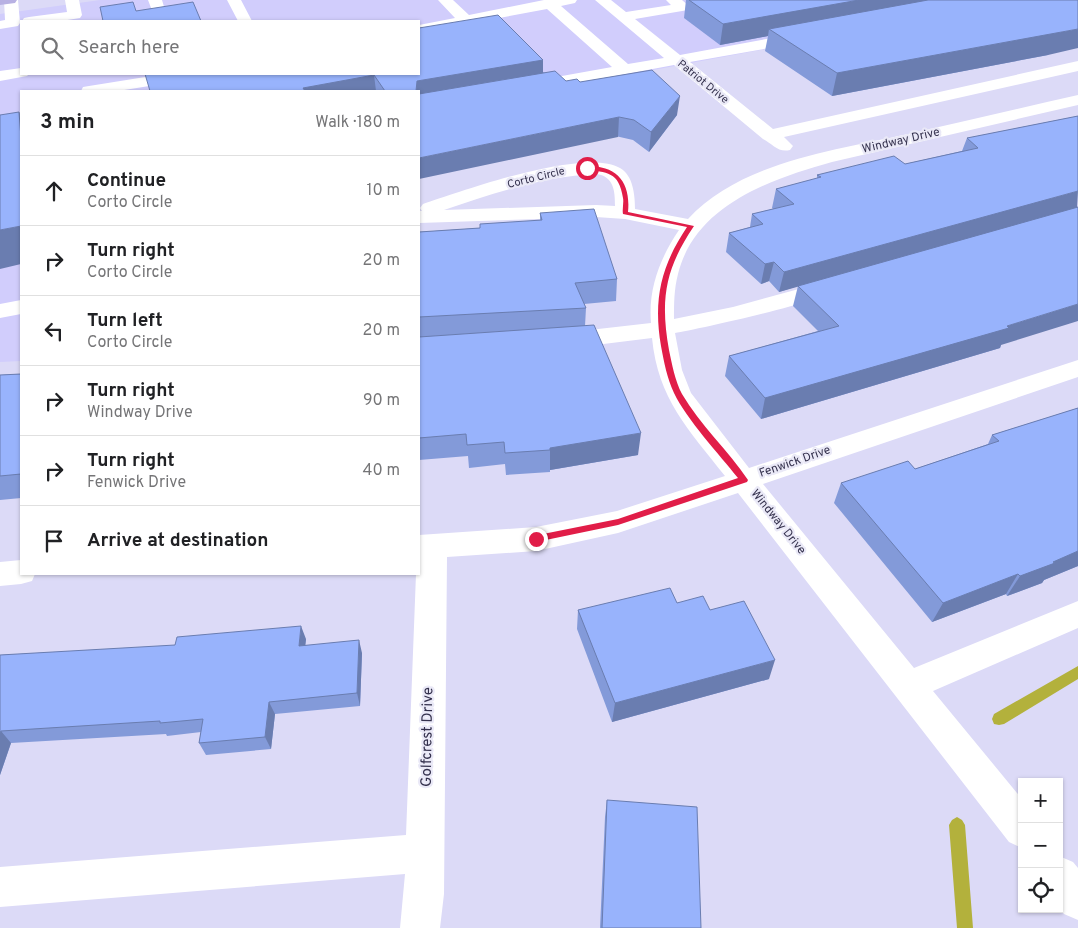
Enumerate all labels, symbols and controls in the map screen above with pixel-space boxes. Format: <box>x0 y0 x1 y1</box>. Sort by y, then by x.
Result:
search box <box>20 20 420 75</box>
icon: search <box>38 34 66 62</box>
text: Search here <box>78 36 180 60</box>
street label: Patriot Drive <box>675 57 732 107</box>
text: 3 min <box>40 109 95 136</box>
text: Walk · 180 m <box>315 113 400 133</box>
street label: Windway Drive <box>861 124 941 158</box>
route start <box>576 157 599 180</box>
street label: Corto Circle <box>506 164 566 192</box>
text: Continue <box>87 169 166 193</box>
icon: ahead <box>40 177 68 205</box>
text: 10 m <box>366 181 400 201</box>
text: Corto Circle <box>87 193 172 213</box>
text: Turn right <box>87 239 175 263</box>
icon: right <box>40 247 68 275</box>
text: 20 m <box>363 251 400 271</box>
text: Corto Circle <box>87 263 172 283</box>
text: Turn left <box>87 309 163 333</box>
icon: left <box>40 317 68 345</box>
text: 20 m <box>363 321 400 341</box>
text: Corto Circle <box>87 333 172 353</box>
text: Turn right <box>87 379 175 403</box>
icon: right <box>40 387 68 415</box>
text: 90 m <box>363 391 400 411</box>
text: Windway Drive <box>87 403 193 423</box>
street label: Fenwick Drive <box>757 442 833 482</box>
text: Turn right <box>87 449 175 473</box>
icon: right <box>40 457 68 485</box>
text: 40 m <box>362 461 400 481</box>
text: Fenwick Drive <box>87 473 186 493</box>
street label: Windway Drive <box>747 486 809 558</box>
icon: arrive <box>40 527 68 555</box>
route end <box>525 528 548 551</box>
text: Arrive at destination <box>87 529 268 553</box>
street label: Golfcrest Drive <box>418 687 438 787</box>
map controls <box>1018 778 1063 913</box>
button: + <box>1018 778 1063 823</box>
button: − <box>1018 823 1063 868</box>
button: locate <box>1018 868 1063 913</box>

